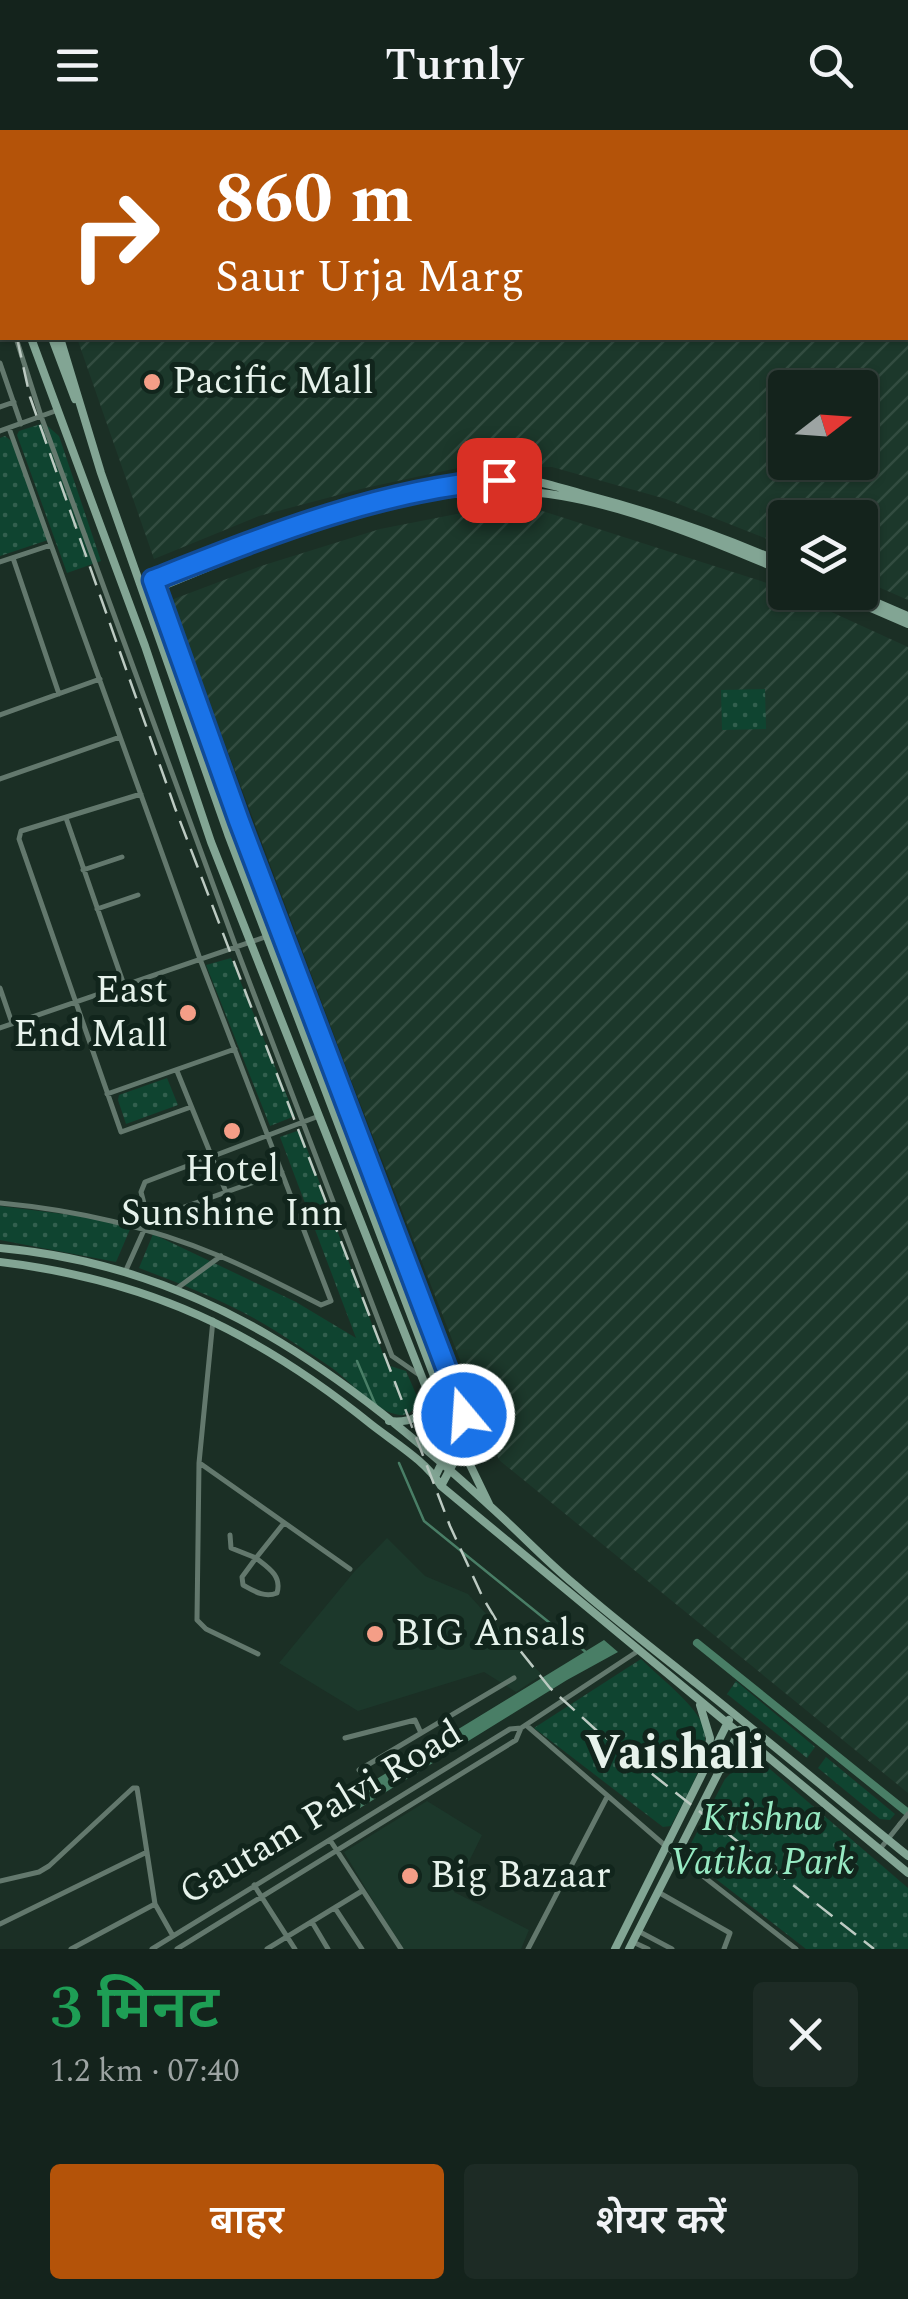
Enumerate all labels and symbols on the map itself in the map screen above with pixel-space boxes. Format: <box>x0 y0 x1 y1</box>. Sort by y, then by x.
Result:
place label: Pacific Mall <box>172 353 374 411</box>
north arrow <box>768 370 878 480</box>
marker: Pacific Mall <box>141 371 163 393</box>
pin <box>457 438 542 523</box>
place label: East End Mall <box>13 962 168 1064</box>
marker: East End Mall <box>177 1002 199 1024</box>
marker: Hotel Sunshine Inn <box>221 1120 243 1142</box>
place label: Hotel Sunshine Inn <box>121 1141 343 1243</box>
position arrow <box>412 1363 516 1467</box>
place label: BIG Ansals <box>395 1605 587 1663</box>
marker: BIG Ansals <box>364 1623 386 1645</box>
street label: Gautam Palvi Road <box>168 1705 474 1921</box>
district label: Vaishali <box>585 1717 765 1790</box>
park label: Krishna Vatika Park <box>670 1790 854 1892</box>
place label: Big Bazaar <box>430 1847 611 1905</box>
marker: Big Bazaar <box>399 1865 421 1887</box>

